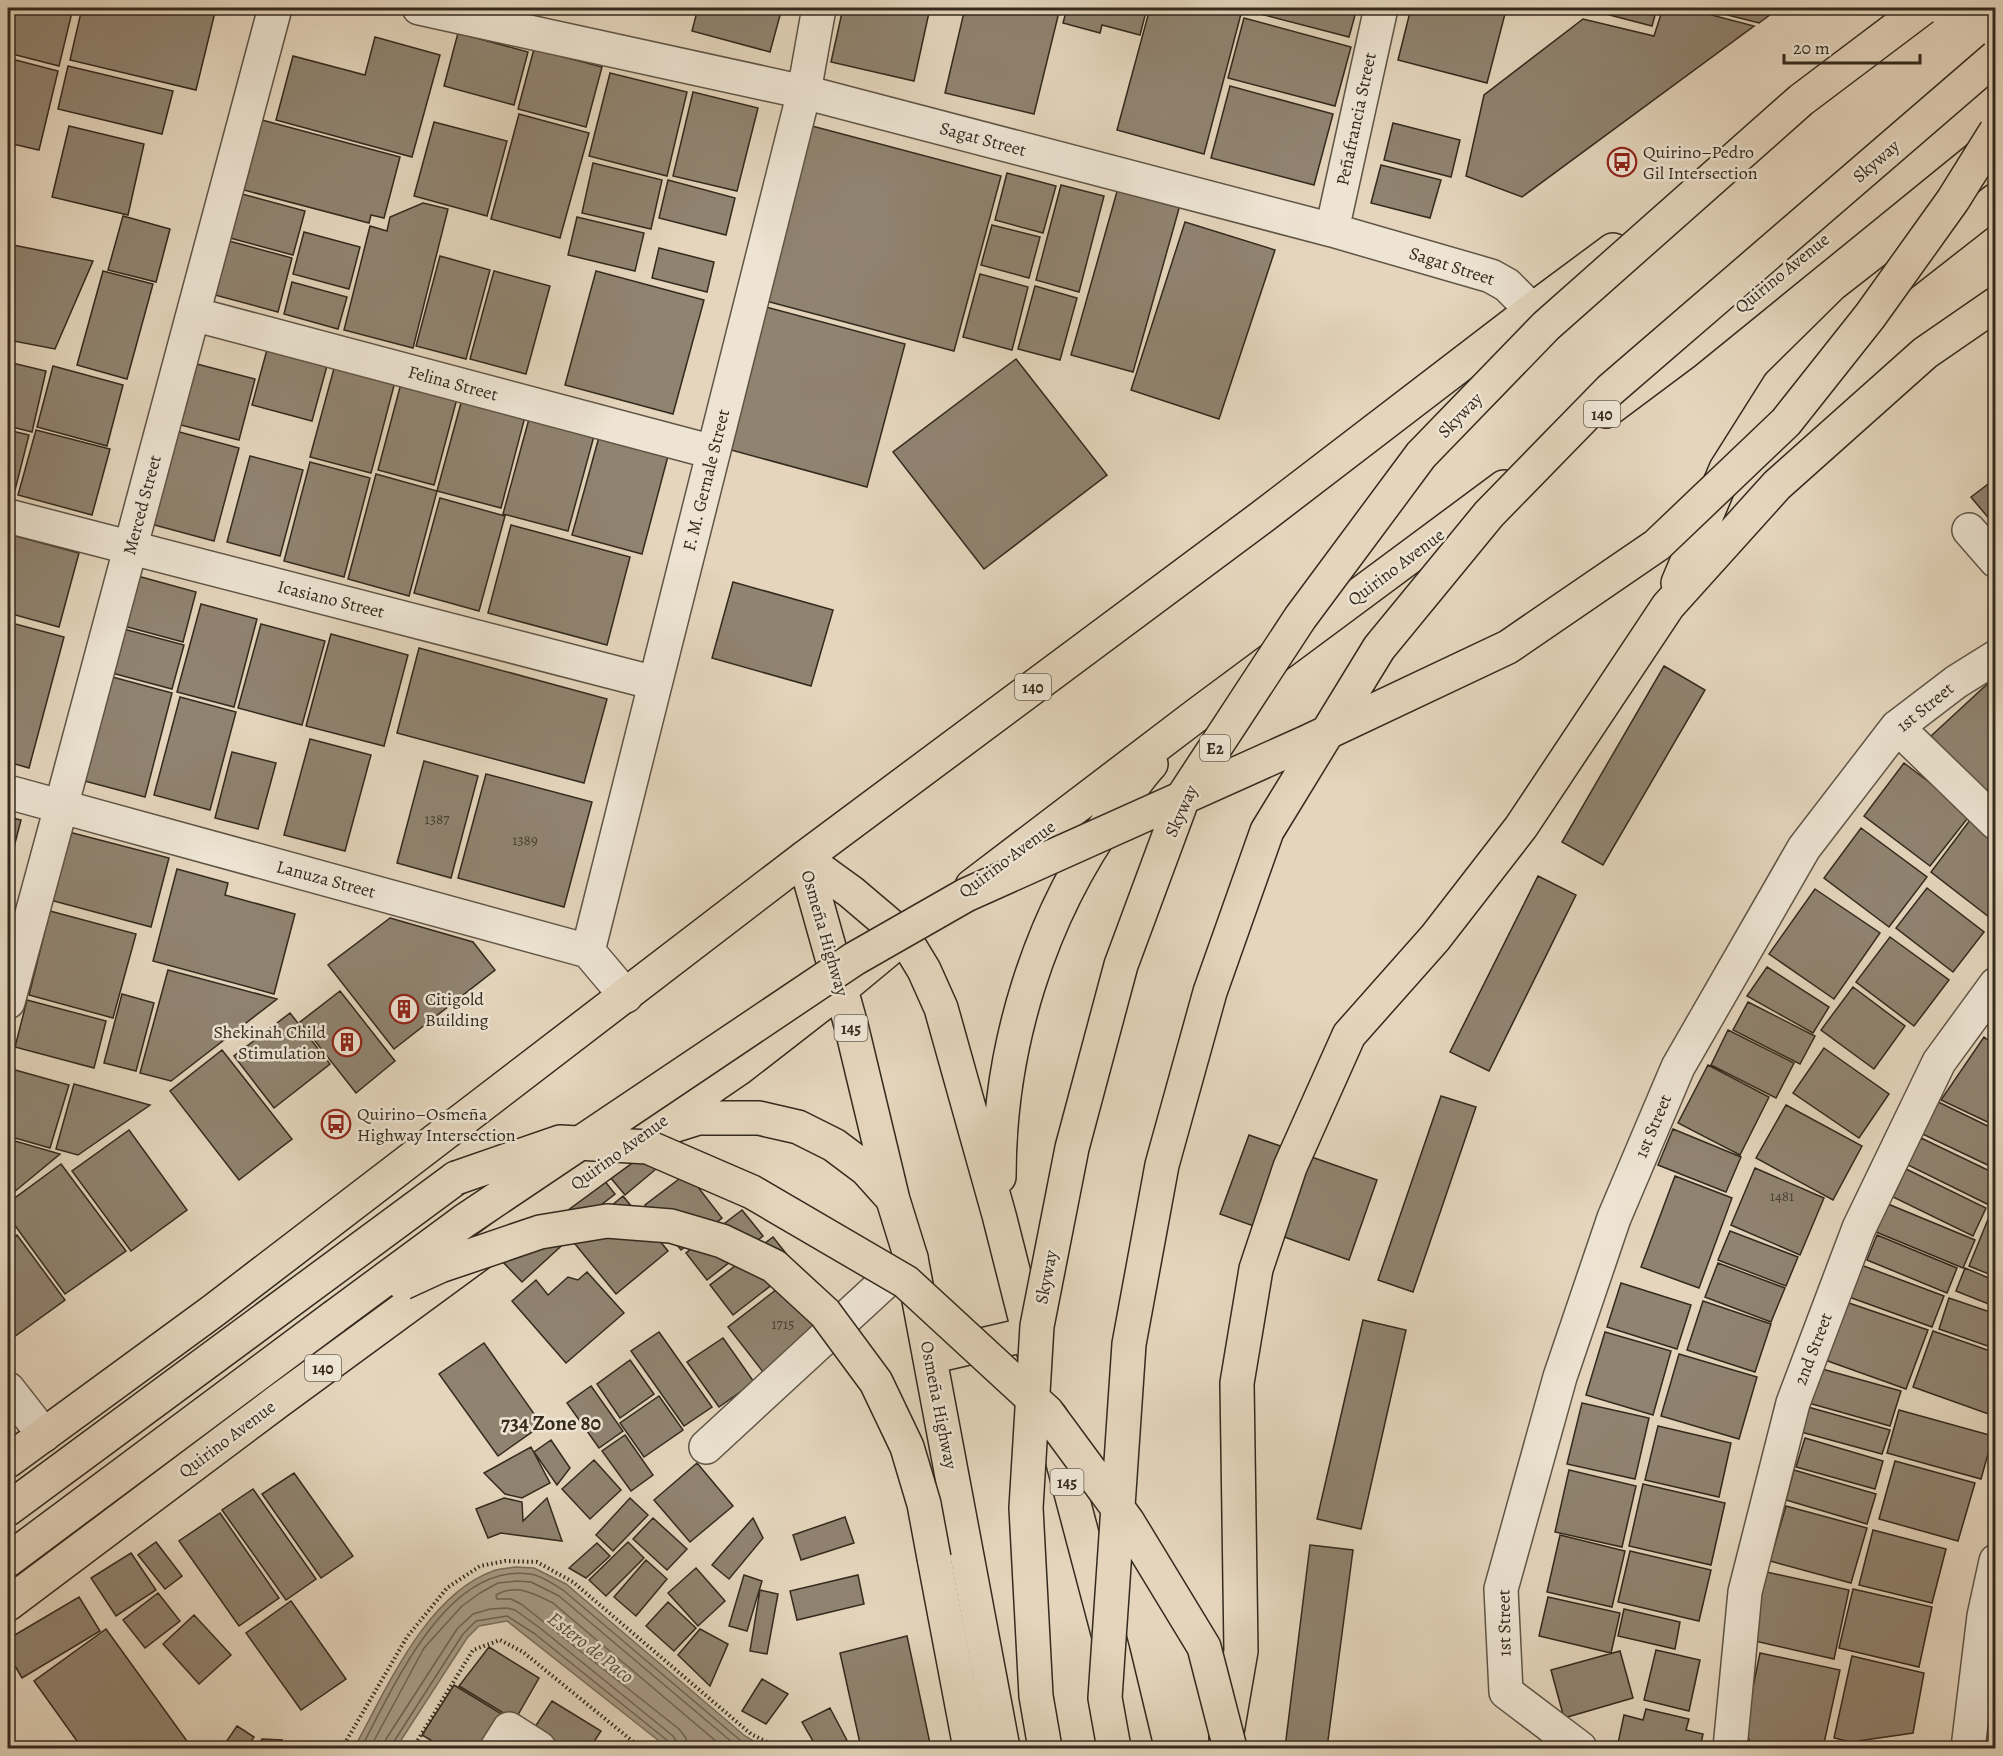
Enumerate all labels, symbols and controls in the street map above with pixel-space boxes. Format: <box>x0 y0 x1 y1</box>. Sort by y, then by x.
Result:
scale bar <box>1784 27 1920 65</box>
text: 20 m <box>1793 36 1830 60</box>
street label: Peñafrancia Street <box>1330 50 1382 188</box>
street label: Sagat Street <box>937 116 1029 162</box>
street label: Skyway <box>1847 133 1905 188</box>
place label: Quirino–Pedro Gil Intersection <box>1643 140 1758 185</box>
bus stop icon: Quirino–Pedro Gil Intersection <box>1606 146 1638 178</box>
street label: Quirino Avenue <box>1730 227 1834 319</box>
street label: Sagat Street <box>1406 241 1498 291</box>
street label: Felina Street <box>405 360 501 407</box>
street label: Skyway <box>1432 386 1488 443</box>
road number: 140 <box>1584 401 1620 427</box>
street label: F. M. Gernale Street <box>677 407 735 553</box>
street label: Merced Street <box>117 452 167 558</box>
street label: Quirino Avenue <box>1343 523 1449 611</box>
street label: Icasiano Street <box>275 574 387 624</box>
road number: 140 <box>1015 674 1051 700</box>
street label: 1st Street <box>1891 677 1959 737</box>
road number: E2 <box>1200 735 1230 761</box>
street label: Skyway <box>1159 780 1204 841</box>
house number: 1387 <box>425 809 450 829</box>
street label: Quirino Avenue <box>954 815 1060 903</box>
house number: 1389 <box>512 830 538 850</box>
street label: Lanuza Street <box>274 854 378 904</box>
street label: Osmeña Highway <box>796 867 855 1000</box>
place label: Citigold Building <box>425 987 489 1032</box>
building icon: Citigold Building <box>388 993 420 1025</box>
road number: 145 <box>834 1015 868 1041</box>
place label: Shekinah Child Stimulation <box>214 1020 326 1065</box>
building icon: Shekinah Child Stimulation <box>331 1026 363 1058</box>
street label: 1st Street <box>1629 1090 1677 1162</box>
place label: Quirino–Osmeña Highway Intersection <box>357 1102 516 1147</box>
bus stop icon: Quirino–Osmeña Highway Intersection <box>320 1108 352 1140</box>
street label: Quirino Avenue <box>565 1108 673 1196</box>
house number: 1481 <box>1770 1186 1794 1206</box>
street label: Skyway <box>1029 1247 1063 1306</box>
street label: 2nd Street <box>1788 1309 1838 1389</box>
house number: 1715 <box>771 1314 795 1334</box>
street label: Osmeña Highway <box>915 1339 963 1472</box>
road number: 140 <box>305 1355 341 1381</box>
street label: Quirino Avenue <box>174 1395 280 1483</box>
district label: 734 Zone 80 <box>501 1409 601 1437</box>
road number: 145 <box>1050 1469 1084 1495</box>
street label: 1st Street <box>1491 1589 1517 1657</box>
water label: Estero de Paco <box>542 1605 639 1690</box>

